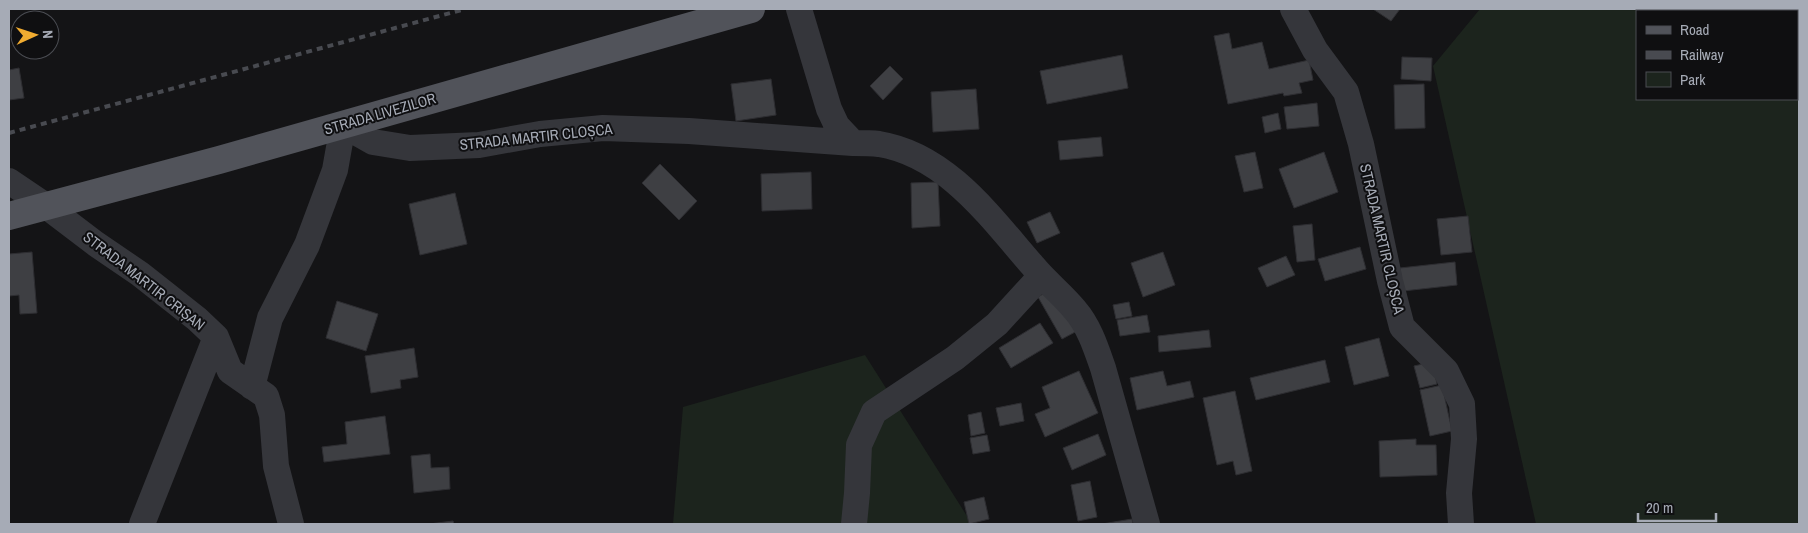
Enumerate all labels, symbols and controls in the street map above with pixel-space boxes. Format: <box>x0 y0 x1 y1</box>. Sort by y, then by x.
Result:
north arrow <box>10 10 60 60</box>
legend <box>1636 10 1798 100</box>
text: Road <box>1680 19 1709 40</box>
text: N <box>39 30 57 39</box>
text: Railway <box>1680 44 1725 65</box>
text: Park <box>1680 69 1706 90</box>
street label: STRADA LIVEZILOR <box>321 87 438 140</box>
street label: STRADA MARTIR CLOȘCA <box>458 118 614 155</box>
street label: STRADA MARTIR CLOȘCA <box>1355 162 1410 317</box>
street label: STRADA MARTIR CRIȘAN <box>79 226 210 335</box>
scale bar <box>1638 490 1716 522</box>
text: 20 m <box>1646 497 1673 518</box>

